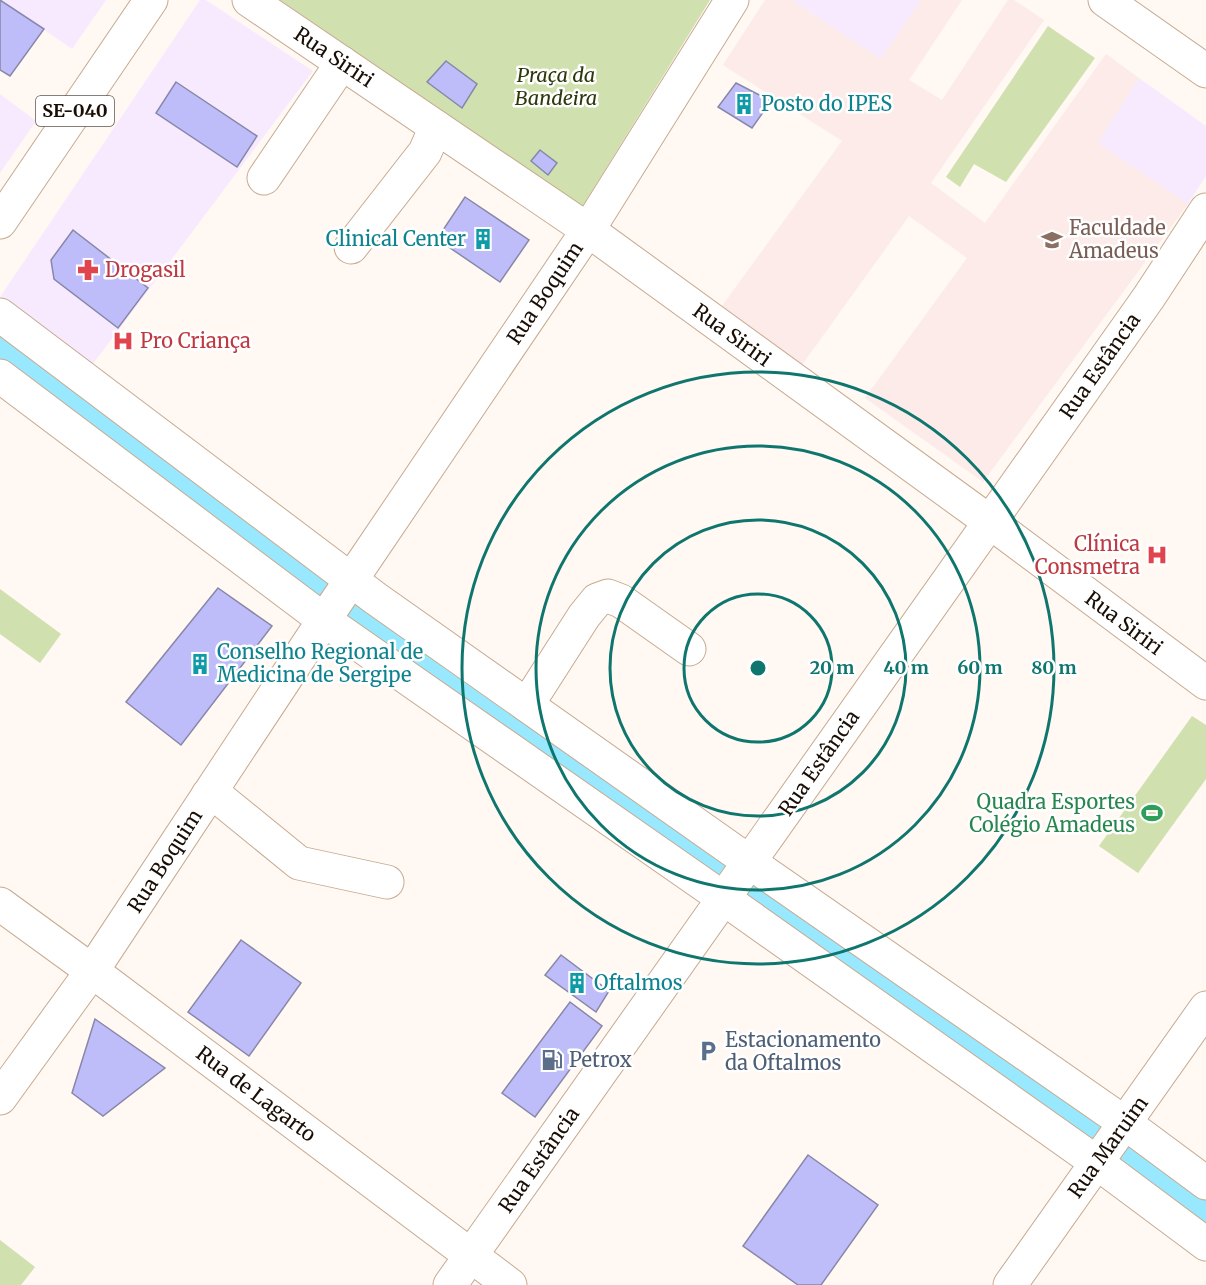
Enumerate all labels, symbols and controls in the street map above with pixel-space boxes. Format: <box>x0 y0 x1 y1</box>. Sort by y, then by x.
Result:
street label: Rua Siriri <box>290 21 379 92</box>
park label: Praça da Bandeira <box>515 62 597 110</box>
place label: Posto do IPES <box>761 91 892 116</box>
building icon: Posto do IPES <box>732 92 756 116</box>
road number: SE-040 <box>36 96 114 126</box>
place label: Faculdade Amadeus <box>1068 215 1166 263</box>
place label: Clinical Center <box>326 226 466 251</box>
building icon: Clinical Center <box>471 227 495 251</box>
school or university icon: Faculdade Amadeus <box>1040 228 1064 252</box>
street label: Rua Boquim <box>501 237 588 349</box>
place label: Drogasil <box>105 257 185 282</box>
pharmacy icon: Drogasil <box>76 258 100 282</box>
street label: Rua Siriri <box>688 298 776 371</box>
street label: Rua Estância <box>1054 308 1145 423</box>
place label: Pro Criança <box>140 328 251 353</box>
hospital icon: Pro Criança <box>111 329 135 353</box>
place label: Clínica Consmetra <box>1035 531 1140 579</box>
hospital icon: Clínica Consmetra <box>1145 543 1169 567</box>
street label: Rua Siriri <box>1081 585 1168 660</box>
place label: Conselho Regional de Medicina de Sergipe <box>217 639 423 687</box>
building icon: Conselho Regional de Medicina de Sergipe <box>188 652 212 676</box>
text: 20 m <box>810 656 854 679</box>
text: 40 m <box>883 656 929 679</box>
text: 60 m <box>957 656 1003 679</box>
text: 80 m <box>1031 656 1077 679</box>
centre of rings <box>748 658 768 678</box>
street label: Rua Estância <box>773 705 864 820</box>
place label: Quadra Esportes Colégio Amadeus <box>969 789 1135 837</box>
sports icon: Quadra Esportes Colégio Amadeus <box>1140 801 1164 825</box>
street label: Rua Boquim <box>122 804 207 917</box>
place label: Oftalmos <box>594 970 683 995</box>
building icon: Oftalmos <box>565 971 589 995</box>
place label: Estacionamento da Oftalmos <box>725 1027 881 1075</box>
parking icon: Estacionamento da Oftalmos <box>696 1039 720 1063</box>
street label: Rua de Lagarto <box>191 1040 321 1147</box>
place label: Petrox <box>569 1047 632 1072</box>
fuel station icon: Petrox <box>540 1048 564 1072</box>
street label: Rua Maruim <box>1062 1091 1153 1203</box>
street label: Rua Estância <box>493 1102 584 1217</box>

